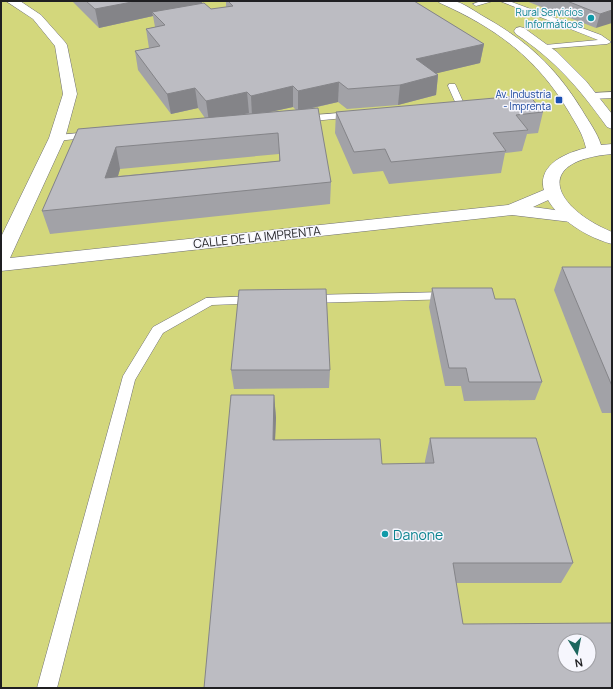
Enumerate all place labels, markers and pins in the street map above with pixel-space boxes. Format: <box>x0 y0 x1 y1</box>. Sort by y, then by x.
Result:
place label: Rural Servicios Informáticos <box>516 5 583 31</box>
marker: Rural Servicios Informáticos <box>586 13 596 23</box>
place label: Av. Industria - Imprenta <box>495 87 551 113</box>
marker: Av. Industria - Imprenta <box>554 95 564 105</box>
place label: Danone <box>393 525 443 544</box>
marker: Danone <box>380 529 390 539</box>

